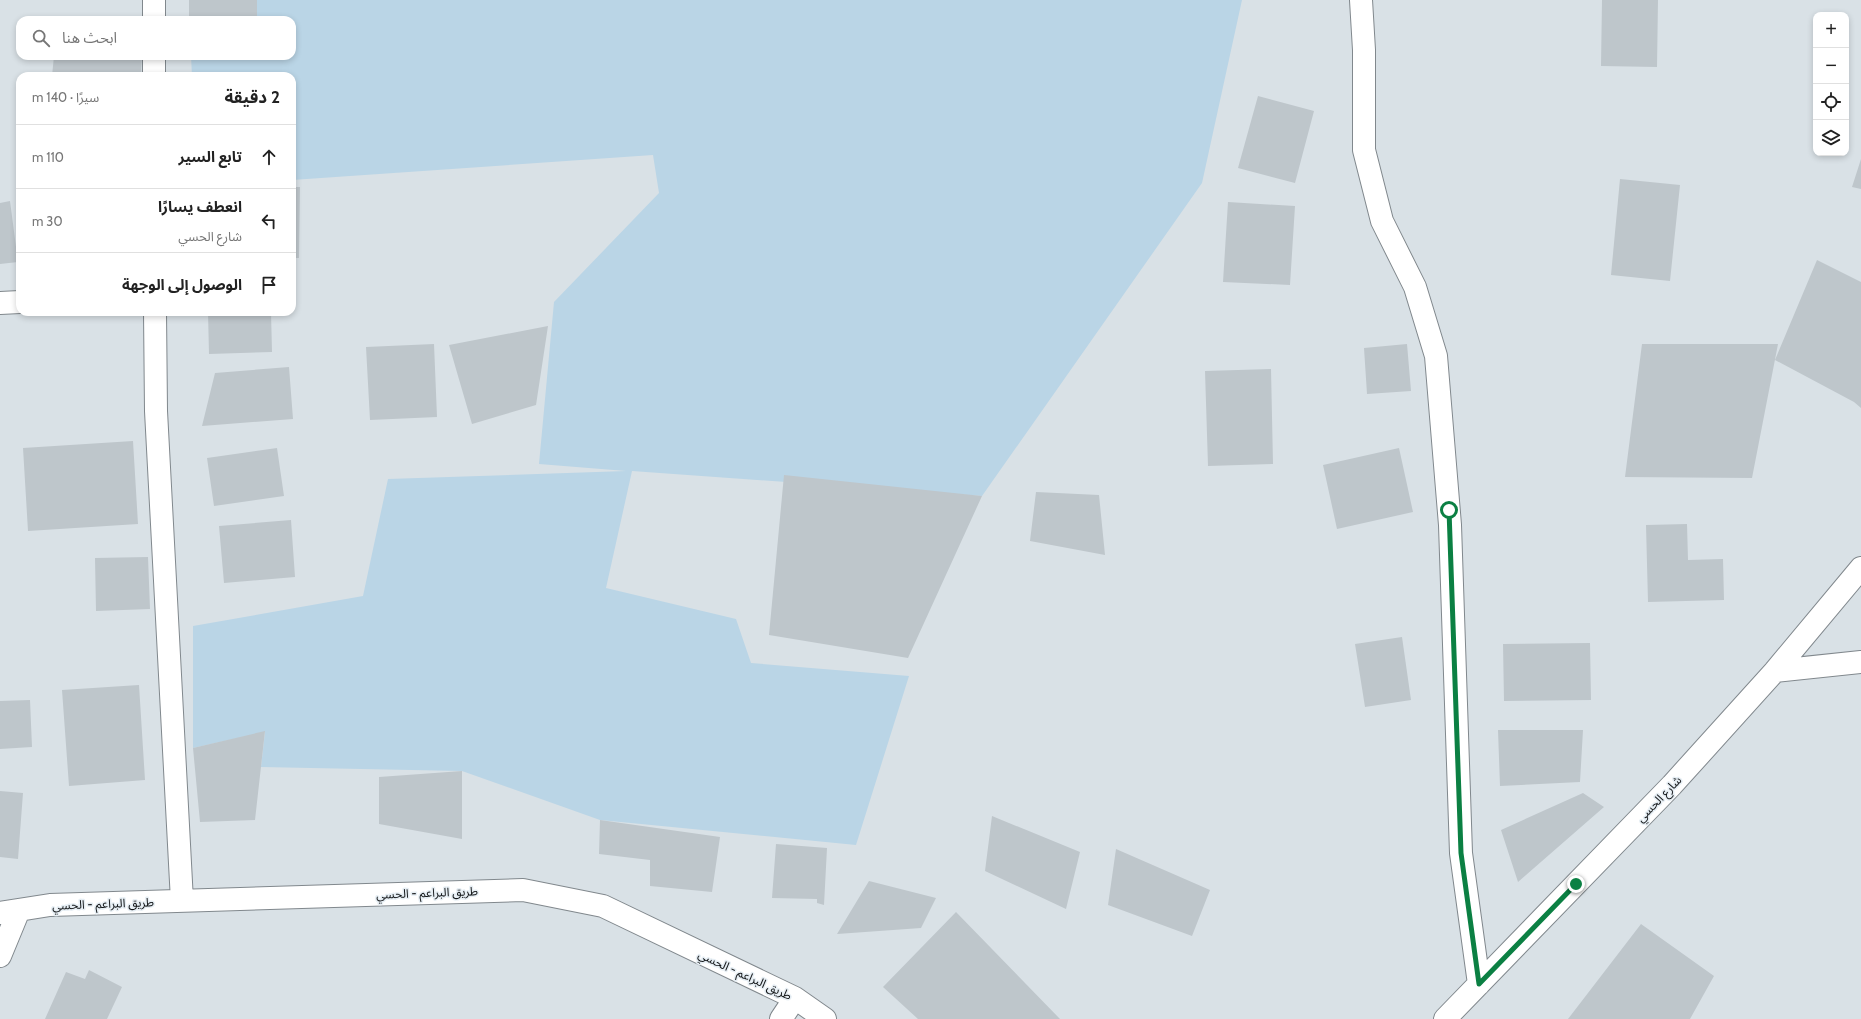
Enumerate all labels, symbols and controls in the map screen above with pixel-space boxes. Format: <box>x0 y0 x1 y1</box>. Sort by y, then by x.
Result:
map controls <box>1813 12 1849 156</box>
button: + <box>1813 12 1849 48</box>
search box <box>16 16 296 60</box>
icon: search <box>30 27 52 49</box>
text: ابحث هنا <box>62 29 117 47</box>
button: − <box>1813 48 1849 84</box>
button: locate <box>1813 84 1849 120</box>
text: 2 دقيقة <box>224 87 280 107</box>
text: سيرًا · 140 m <box>32 89 99 105</box>
button: layers <box>1813 120 1849 156</box>
icon: ahead <box>258 146 280 168</box>
text: تابع السير <box>178 148 242 166</box>
text: 110 m <box>32 149 64 165</box>
text: انعطف يسارًا <box>158 198 242 216</box>
icon: left <box>258 210 280 232</box>
text: 30 m <box>32 213 62 229</box>
text: شارع الحسي <box>178 228 242 244</box>
icon: arrive <box>258 274 280 296</box>
text: الوصول إلى الوجهة <box>122 276 242 294</box>
route start <box>1440 501 1458 519</box>
street label: شارع الحسي <box>1633 772 1686 827</box>
route end <box>1567 875 1585 893</box>
street label: طريق البراعم - الحسي <box>376 883 478 905</box>
street label: طريق البراعم - الحسي <box>52 894 154 916</box>
street label: طريق البراعم - الحسي <box>695 946 795 1005</box>

